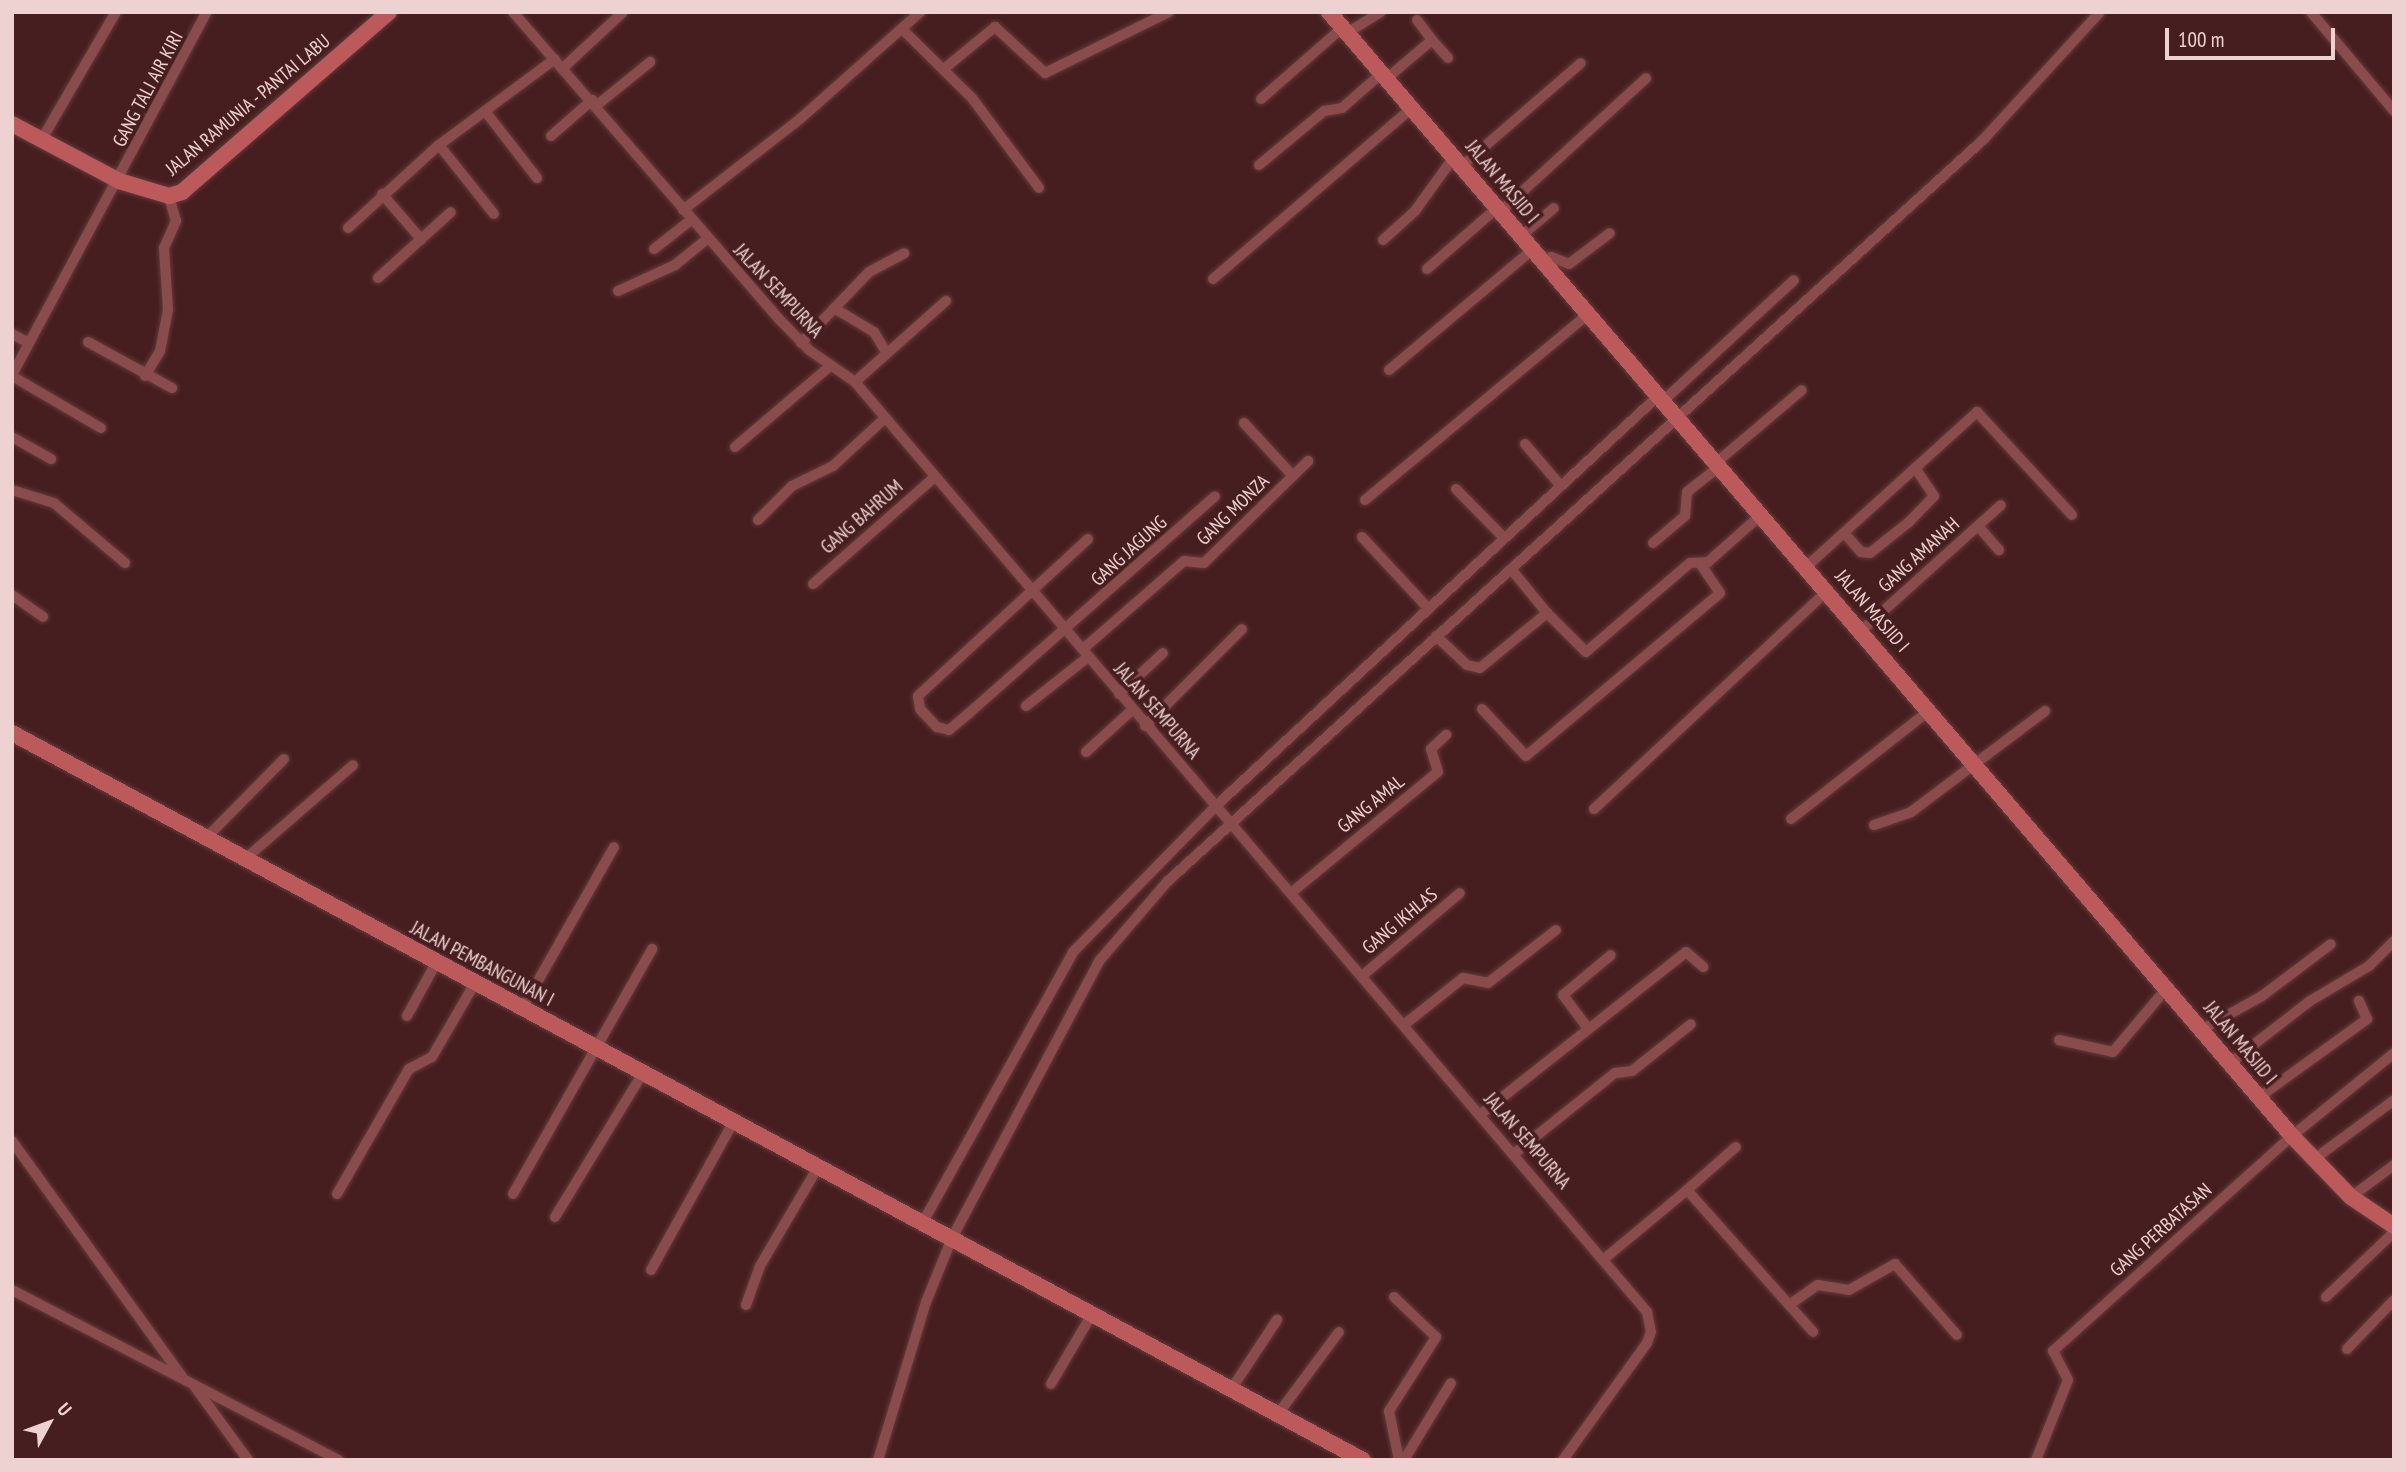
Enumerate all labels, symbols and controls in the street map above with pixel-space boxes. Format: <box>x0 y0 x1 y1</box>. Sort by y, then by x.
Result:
scale bar <box>2168 14 2338 58</box>
text: 100 m <box>2178 26 2224 53</box>
street label: GANG TALI AIR KIRI <box>108 27 188 151</box>
street label: JALAN RAMUNIA - PANTAI LABU <box>161 29 335 181</box>
street label: JALAN MASJID I <box>1461 136 1543 228</box>
street label: JALAN SEMPURNA <box>729 239 827 343</box>
street label: GANG MONZA <box>1192 470 1274 550</box>
street label: GANG BAHRUM <box>816 475 908 559</box>
street label: GANG JAGUNG <box>1086 511 1172 591</box>
street label: GANG AMANAH <box>1874 513 1964 597</box>
street label: JALAN MASJID I <box>1830 565 1914 657</box>
street label: JALAN SEMPURNA <box>1109 658 1205 764</box>
street label: GANG AMAL <box>1333 770 1409 838</box>
street label: GANG IKHLAS <box>1358 883 1442 959</box>
street label: JALAN PEMBANGUNAN I <box>406 917 558 1011</box>
street label: JALAN MASJID I <box>2199 997 2281 1089</box>
street label: JALAN SEMPURNA <box>1479 1088 1575 1194</box>
street label: GANG PERBATASAN <box>2106 1179 2216 1281</box>
north arrow <box>14 1388 84 1458</box>
text: U <box>53 1398 77 1421</box>

